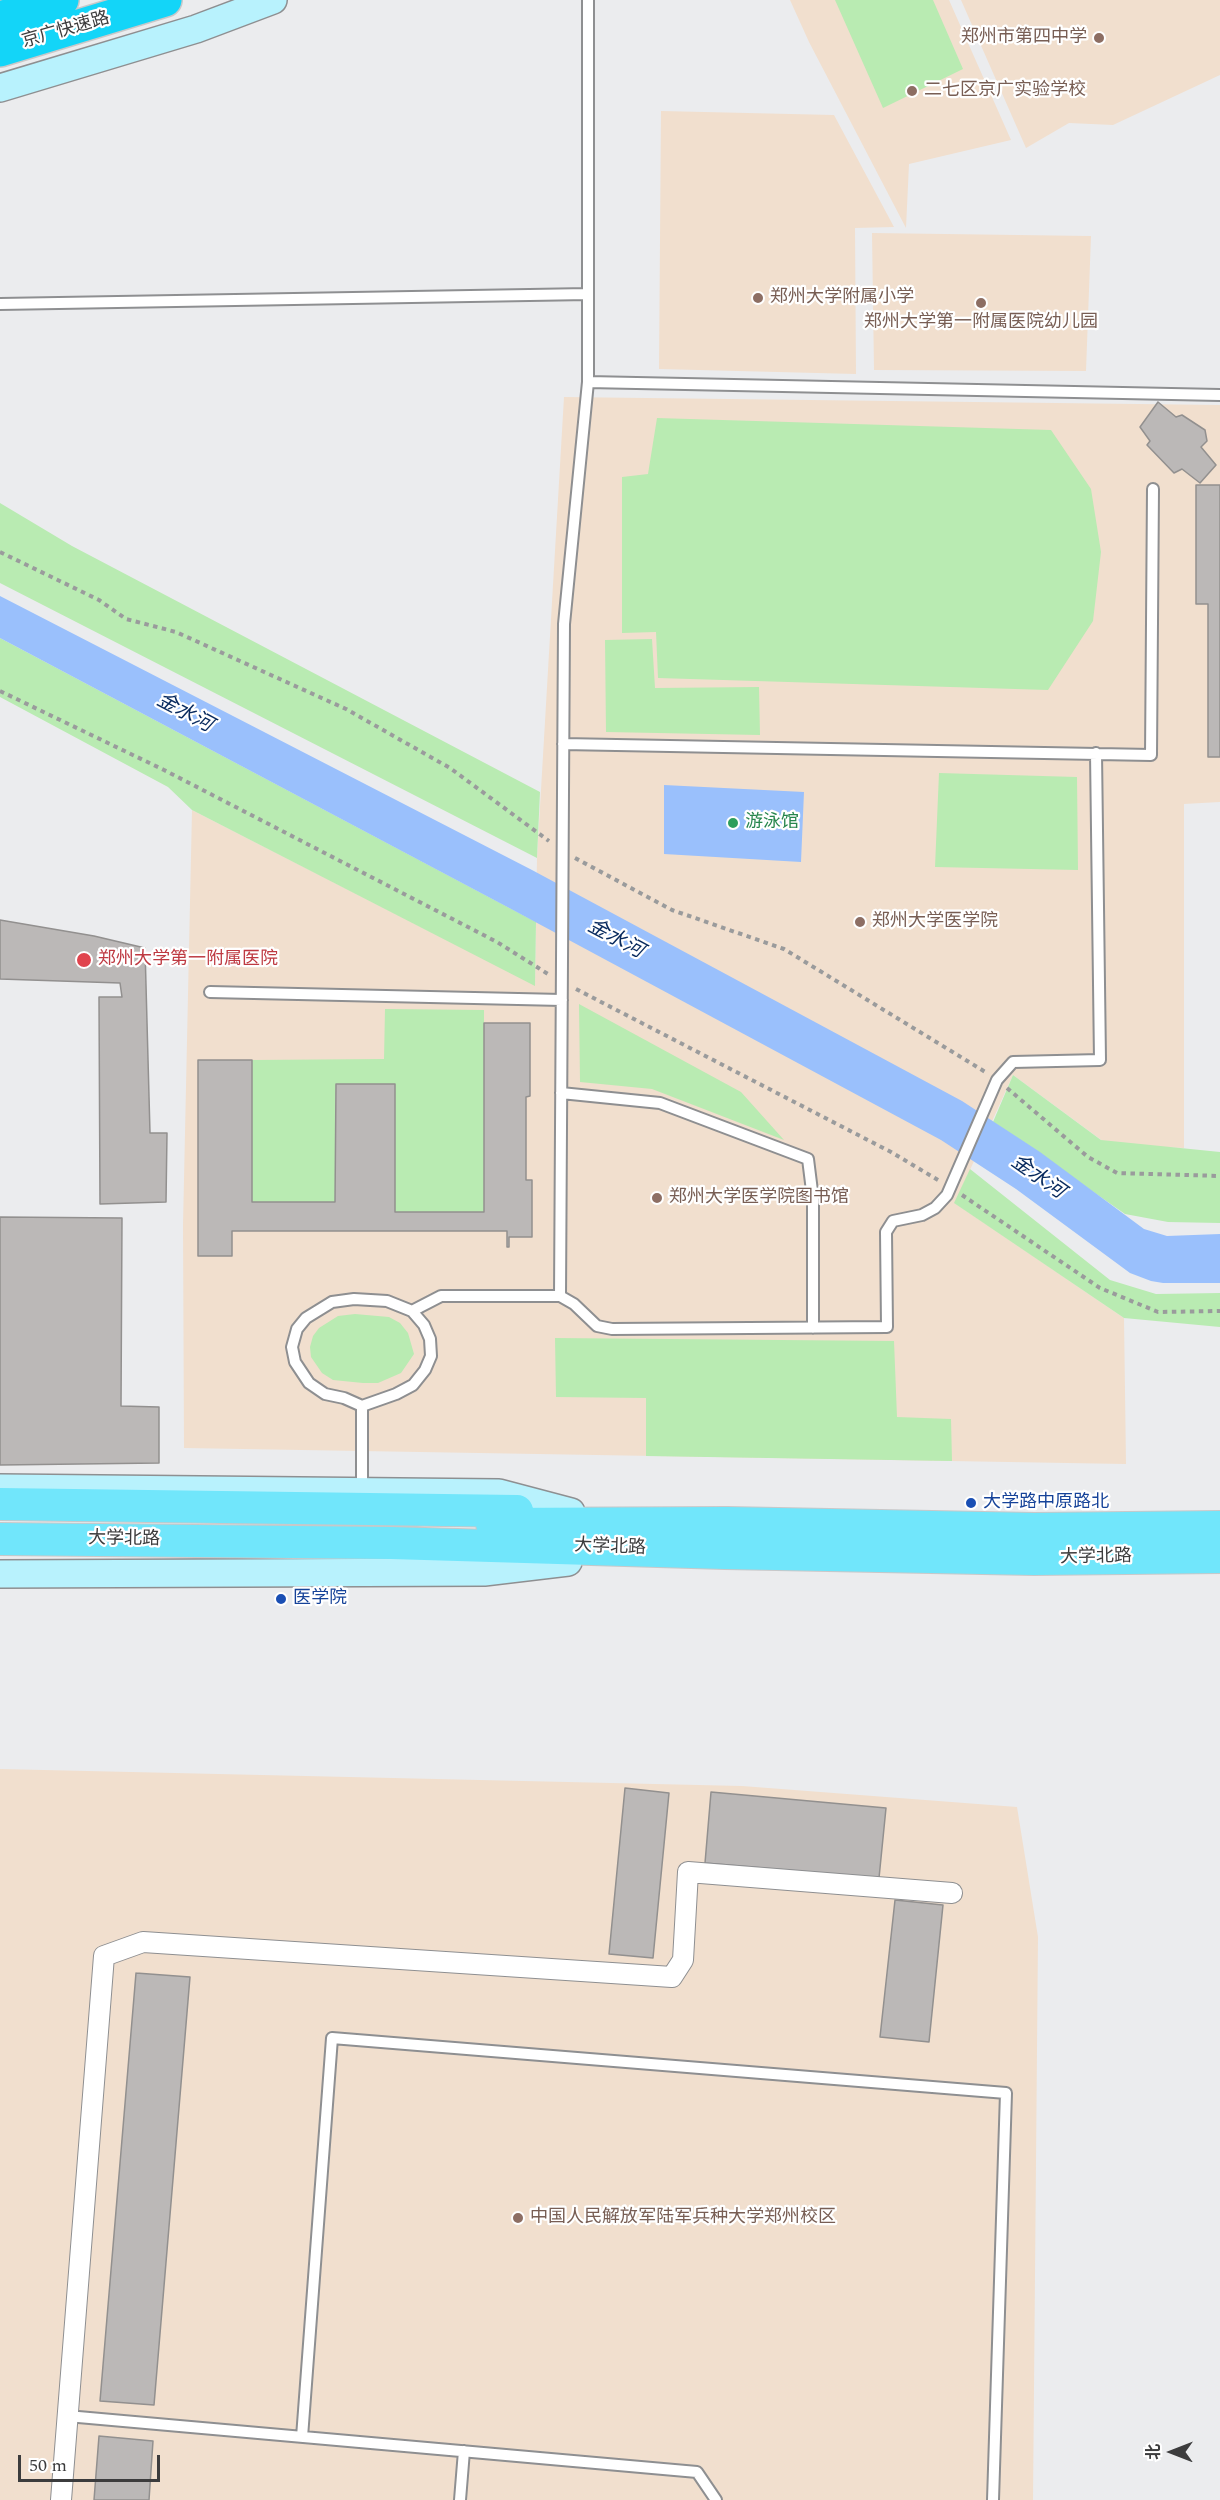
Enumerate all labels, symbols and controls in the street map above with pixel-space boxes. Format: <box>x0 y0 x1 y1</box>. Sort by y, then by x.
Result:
street label: 京广快速路 <box>20 8 112 54</box>
place label: 郑州市第四中学 <box>961 27 1087 49</box>
marker: 郑州市第四中学 <box>1092 31 1106 45</box>
place label: 二七区京广实验学校 <box>924 80 1086 102</box>
marker: 二七区京广实验学校 <box>905 84 919 98</box>
place label: 郑州大学附属小学 <box>770 287 914 309</box>
marker: 郑州大学附属小学 <box>751 291 765 305</box>
marker: 郑州大学第一附属医院幼儿园 <box>974 296 988 310</box>
place label: 郑州大学第一附属医院幼儿园 <box>864 312 1098 334</box>
water label: 金水河 <box>152 689 216 739</box>
place label: 游泳馆 <box>745 812 799 834</box>
marker: 游泳馆 <box>726 816 740 830</box>
place label: 郑州大学医学院 <box>872 911 998 933</box>
water label: 金水河 <box>583 915 647 965</box>
marker: 郑州大学医学院 <box>853 915 867 929</box>
place label: 郑州大学第一附属医院 <box>98 949 278 971</box>
marker: 郑州大学第一附属医院 <box>75 951 93 969</box>
water label: 金水河 <box>1006 1151 1068 1205</box>
place label: 郑州大学医学院图书馆 <box>669 1187 849 1209</box>
marker: 郑州大学医学院图书馆 <box>650 1191 664 1205</box>
place label: 大学路中原路北 <box>983 1492 1109 1514</box>
marker: 大学路中原路北 <box>964 1496 978 1510</box>
street label: 大学北路 <box>88 1529 160 1551</box>
street label: 大学北路 <box>574 1536 646 1560</box>
street label: 大学北路 <box>1060 1547 1132 1569</box>
place label: 医学院 <box>293 1588 347 1610</box>
marker: 医学院 <box>274 1592 288 1606</box>
place label: 中国人民解放军陆军兵种大学郑州校区 <box>530 2207 836 2229</box>
marker: 中国人民解放军陆军兵种大学郑州校区 <box>511 2211 525 2225</box>
north arrow <box>1142 2422 1202 2482</box>
scale bar <box>21 2443 164 2481</box>
text: 北 <box>1142 2444 1166 2460</box>
text: 50 m <box>29 2452 67 2479</box>

